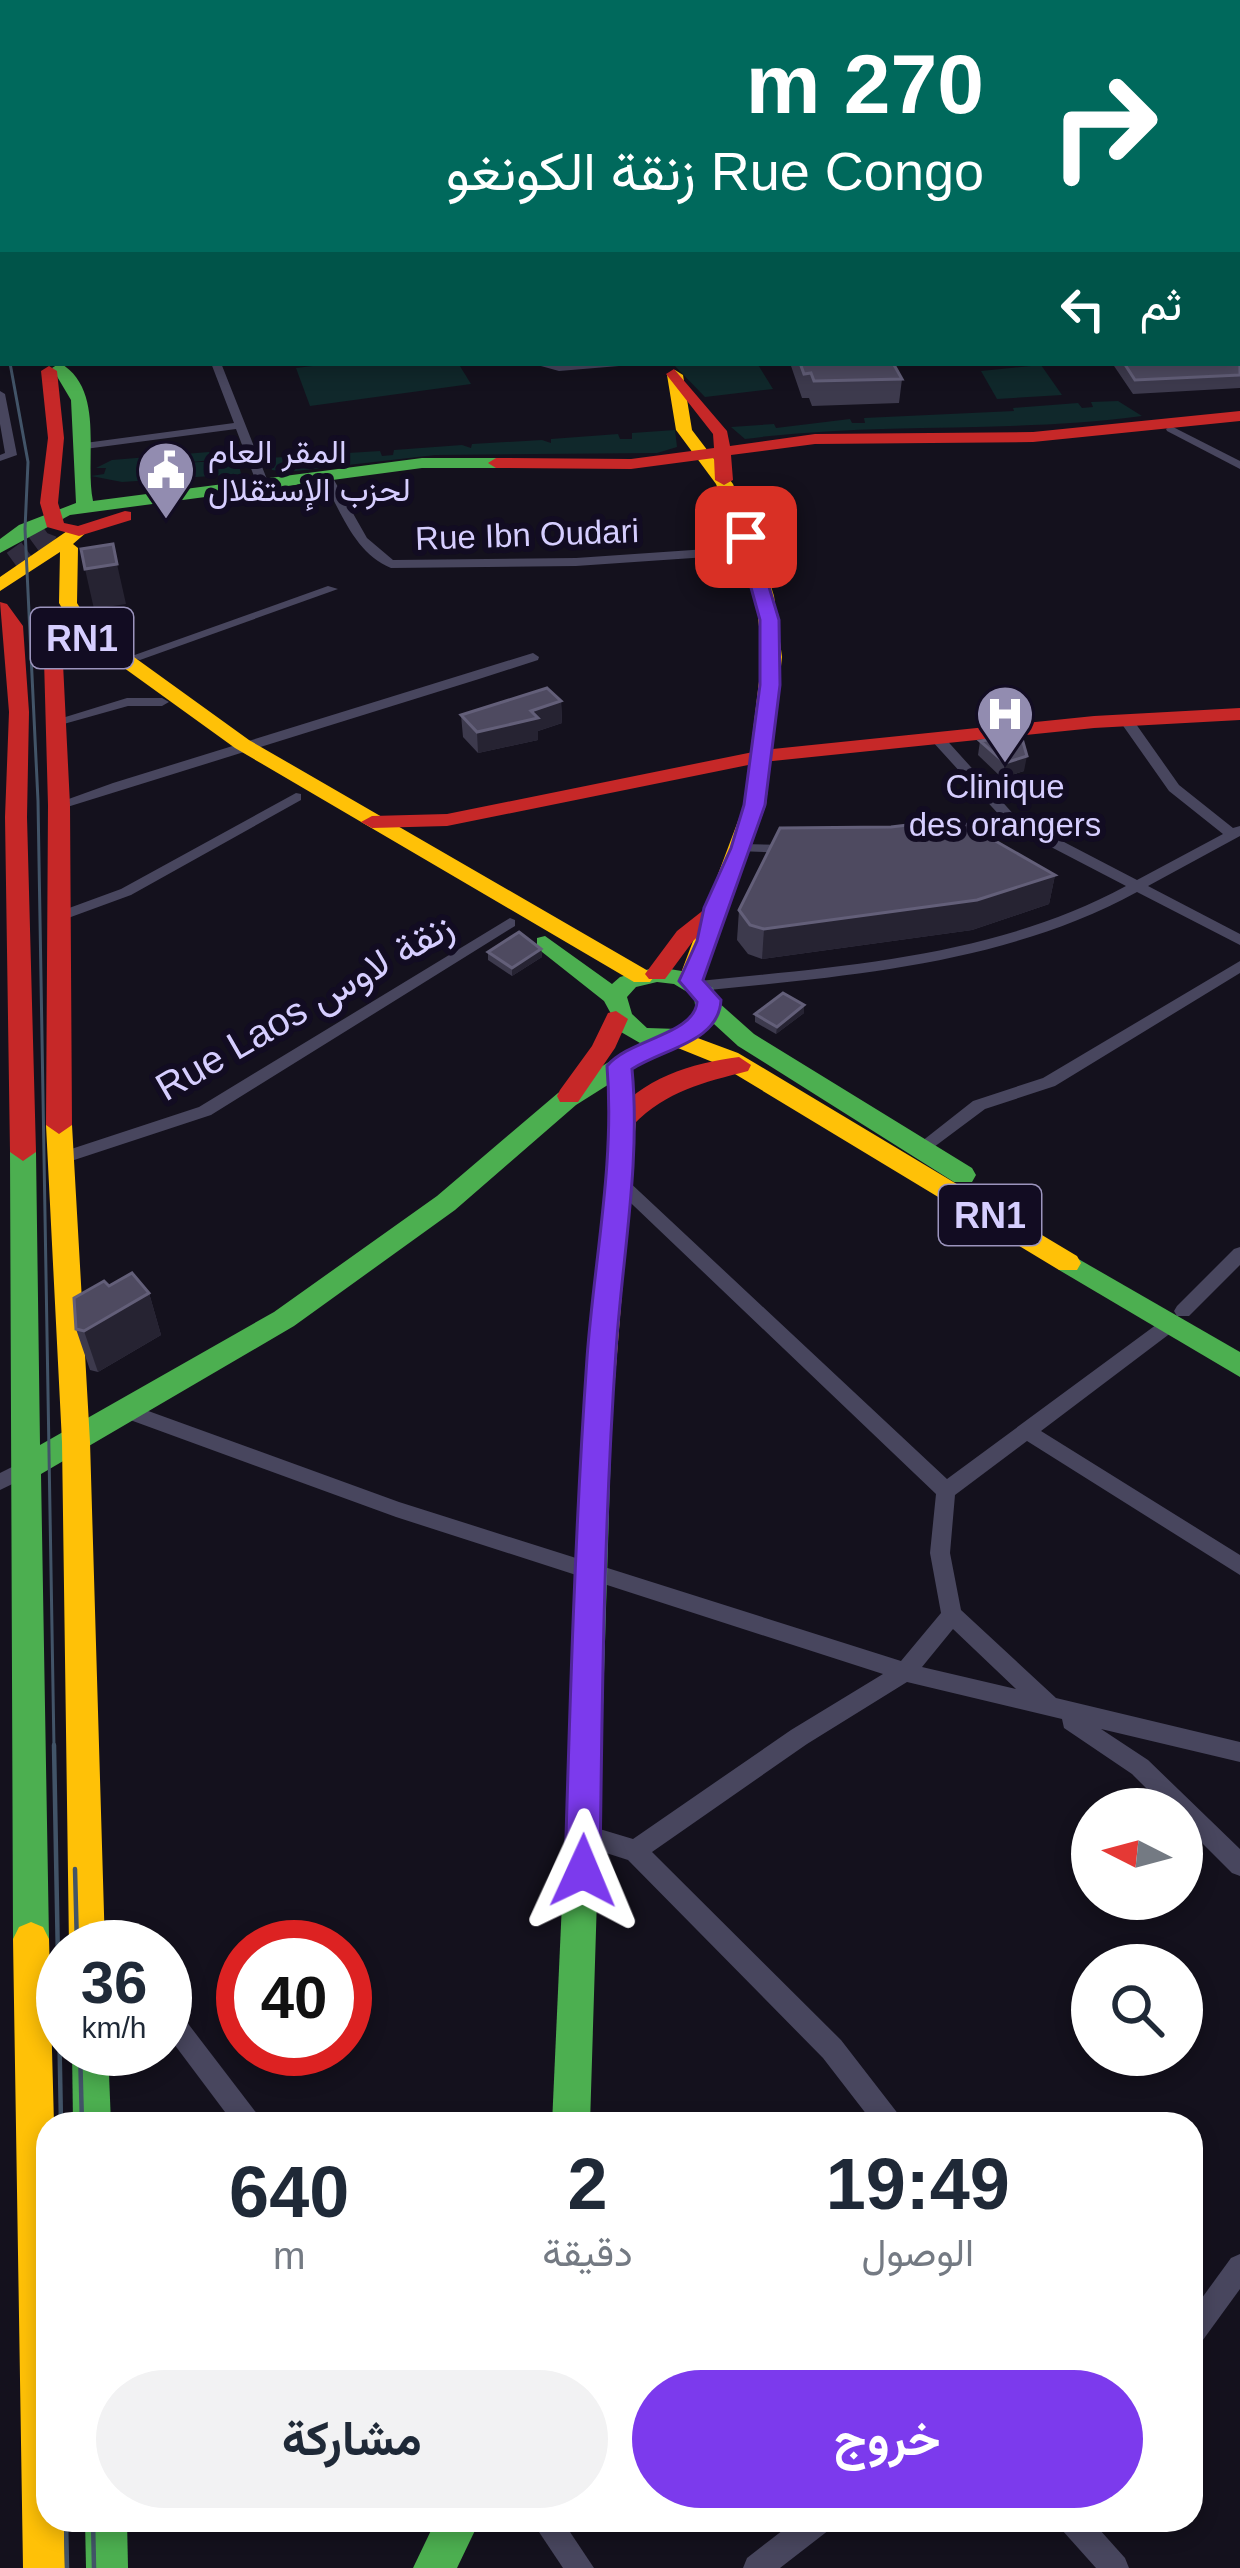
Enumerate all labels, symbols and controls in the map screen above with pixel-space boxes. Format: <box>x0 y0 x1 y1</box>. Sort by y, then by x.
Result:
text: 270 m <box>746 37 984 131</box>
icon: right <box>1026 48 1182 204</box>
text: Rue Congo زنقة الكونغو <box>446 141 984 201</box>
icon: left <box>1050 276 1116 342</box>
text: ثم <box>1140 279 1182 330</box>
place label: المقر العام لحزب الإستقلال <box>208 433 411 511</box>
public building icon: المقر العام لحزب الإستقلال <box>135 439 197 521</box>
pin <box>695 486 797 588</box>
icon: arrive <box>713 504 779 570</box>
street label: Rue Ibn Oudari <box>415 512 640 557</box>
road number: RN1 <box>31 608 133 668</box>
hospital icon: Clinique des orangers <box>974 683 1036 765</box>
place label: Clinique des orangers <box>909 768 1101 843</box>
street label: Rue Laos زنقة لاوس <box>148 904 462 1112</box>
road number: RN1 <box>939 1185 1041 1245</box>
north arrow <box>1071 1788 1203 1920</box>
map controls <box>1071 1788 1203 2076</box>
position arrow <box>520 1808 646 1934</box>
speed limit sign: 40 <box>216 1920 372 2076</box>
button: search <box>1071 1944 1203 2076</box>
text: 36 <box>81 1949 147 2016</box>
text: km/h <box>81 2011 147 2044</box>
text: 2 <box>567 2144 608 2224</box>
text: 19:49 <box>826 2144 1010 2224</box>
text: 640 <box>229 2152 349 2232</box>
text: دقيقة <box>542 2231 633 2274</box>
text: الوصول <box>862 2231 974 2274</box>
text: m <box>273 2234 305 2277</box>
button: مشاركة <box>96 2370 608 2508</box>
button: خروج <box>632 2370 1143 2508</box>

